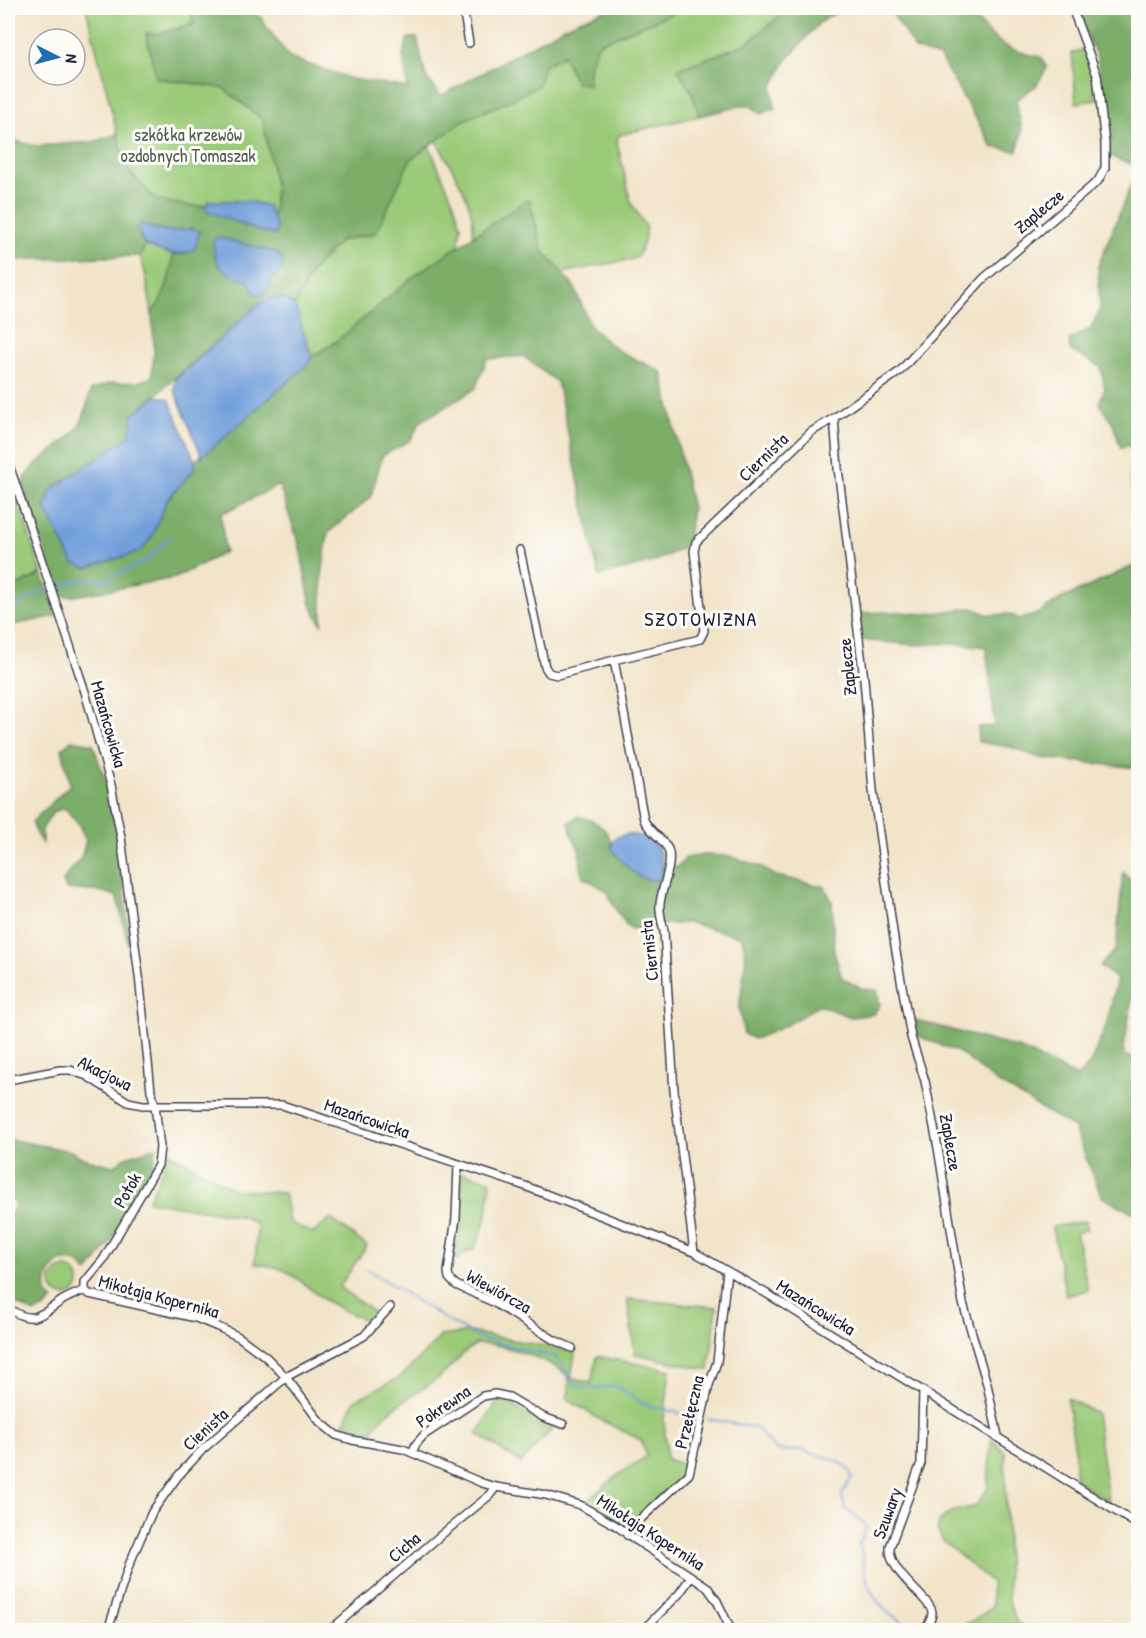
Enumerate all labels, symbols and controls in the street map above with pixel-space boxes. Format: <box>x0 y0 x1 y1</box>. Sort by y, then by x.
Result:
north arrow <box>27 27 87 87</box>
text: N <box>60 53 83 64</box>
park label: szkółka krzewów ozdobnych Tomaszak <box>120 122 256 168</box>
street label: Zaplecze <box>1009 183 1069 239</box>
street label: Ciernista <box>733 427 793 487</box>
district label: SZOTOWIZNA <box>644 605 758 632</box>
street label: Zaplecze <box>832 637 862 697</box>
street label: Mazańcowicka <box>85 678 133 770</box>
street label: Ciernista <box>633 920 665 982</box>
street label: Akacjowa <box>74 1049 136 1097</box>
street label: Mazańcowicka <box>321 1092 413 1144</box>
street label: Zaplecze <box>934 1111 968 1173</box>
street label: Potok <box>107 1167 147 1212</box>
street label: Wiewiórcza <box>462 1263 536 1319</box>
street label: Mikołaja Kopernika <box>96 1268 222 1324</box>
street label: Mazańcowicka <box>772 1273 860 1341</box>
street label: Przełęczna <box>668 1373 710 1451</box>
street label: Pokrewna <box>411 1379 475 1433</box>
street label: Cienista <box>177 1402 233 1456</box>
street label: Szuwary <box>866 1483 908 1542</box>
street label: Mikołaja Kopernika <box>592 1488 710 1576</box>
street label: Cicha <box>382 1526 426 1568</box>

